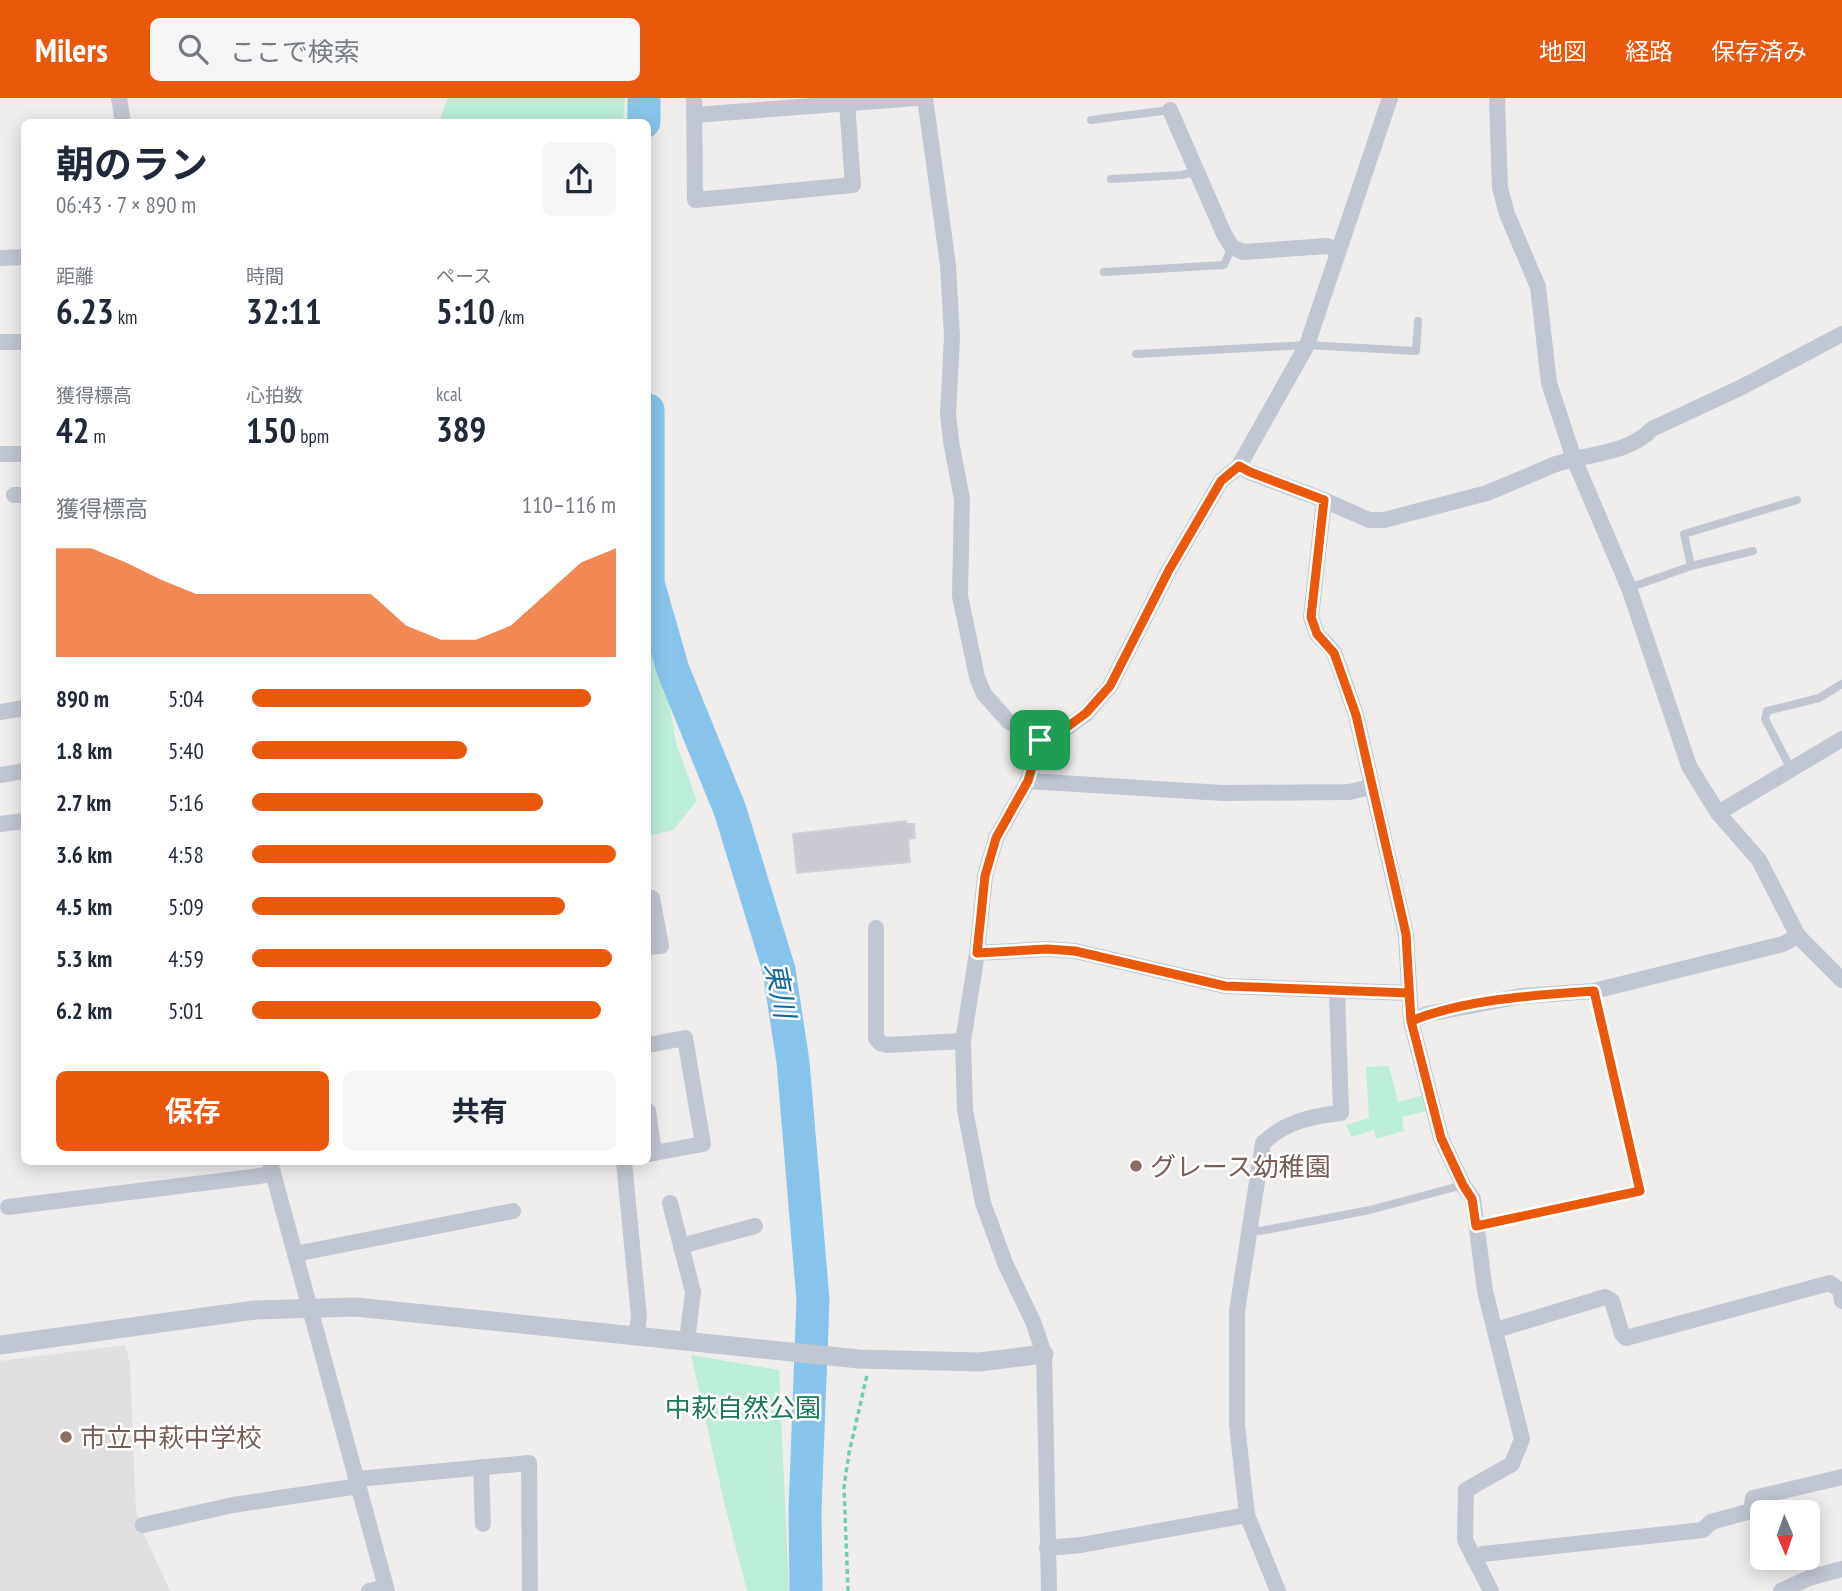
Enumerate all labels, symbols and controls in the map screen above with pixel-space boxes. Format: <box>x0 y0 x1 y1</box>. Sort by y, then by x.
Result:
search box <box>150 18 640 81</box>
text: Milers <box>35 28 108 71</box>
icon: search <box>174 30 212 68</box>
text: ここで検索 <box>230 35 360 68</box>
text: 地図 <box>1539 36 1587 67</box>
text: 経路 <box>1625 36 1673 67</box>
text: 保存済み <box>1711 36 1807 67</box>
text: 朝のラン <box>56 139 208 188</box>
button: share <box>542 142 616 216</box>
text: 06:43 · 7 × 890 m <box>56 190 196 219</box>
text: 距離 <box>56 264 94 288</box>
text: 時間 <box>246 264 284 288</box>
text: ペース <box>436 264 492 288</box>
text: 6.23 <box>56 288 114 334</box>
text: 32:11 <box>246 288 322 334</box>
text: 5:10 <box>436 288 495 334</box>
text: km <box>114 305 137 329</box>
text: /km <box>495 305 524 329</box>
text: kcal <box>436 382 462 406</box>
text: 獲得標高 <box>56 383 132 407</box>
text: 心拍数 <box>246 383 303 407</box>
text: 389 <box>436 406 486 452</box>
text: 42 <box>56 407 89 453</box>
text: 150 <box>246 407 296 453</box>
text: m <box>89 424 106 448</box>
text: bpm <box>296 424 329 448</box>
text: 110–116 m <box>522 490 616 519</box>
text: 獲得標高 <box>56 494 148 523</box>
text: 890 m <box>56 684 109 713</box>
text: 5:04 <box>168 684 204 713</box>
pin <box>1010 710 1070 770</box>
icon: arrive <box>1021 721 1059 759</box>
text: 1.8 km <box>56 736 112 765</box>
text: 5:40 <box>168 736 204 765</box>
text: 2.7 km <box>56 788 111 817</box>
text: 5:16 <box>168 788 204 817</box>
text: 3.6 km <box>56 840 112 869</box>
text: 4:58 <box>168 840 204 869</box>
text: 4.5 km <box>56 892 112 921</box>
text: 5:09 <box>168 892 204 921</box>
text: 5.3 km <box>56 944 112 973</box>
text: 4:59 <box>168 944 204 973</box>
water label: 東川 <box>757 959 805 1024</box>
text: 6.2 km <box>56 996 112 1025</box>
text: 5:01 <box>168 996 204 1025</box>
button: 保存 <box>56 1071 329 1151</box>
button: 共有 <box>343 1071 616 1151</box>
place label: グレース幼稚園 <box>1150 1150 1331 1183</box>
marker: グレース幼稚園 <box>1128 1158 1144 1174</box>
park label: 中萩自然公園 <box>665 1391 821 1424</box>
place label: 市立中萩中学校 <box>80 1421 262 1454</box>
marker: 市立中萩中学校 <box>58 1429 74 1445</box>
north arrow <box>1750 1500 1820 1570</box>
map controls <box>1750 1500 1820 1570</box>

